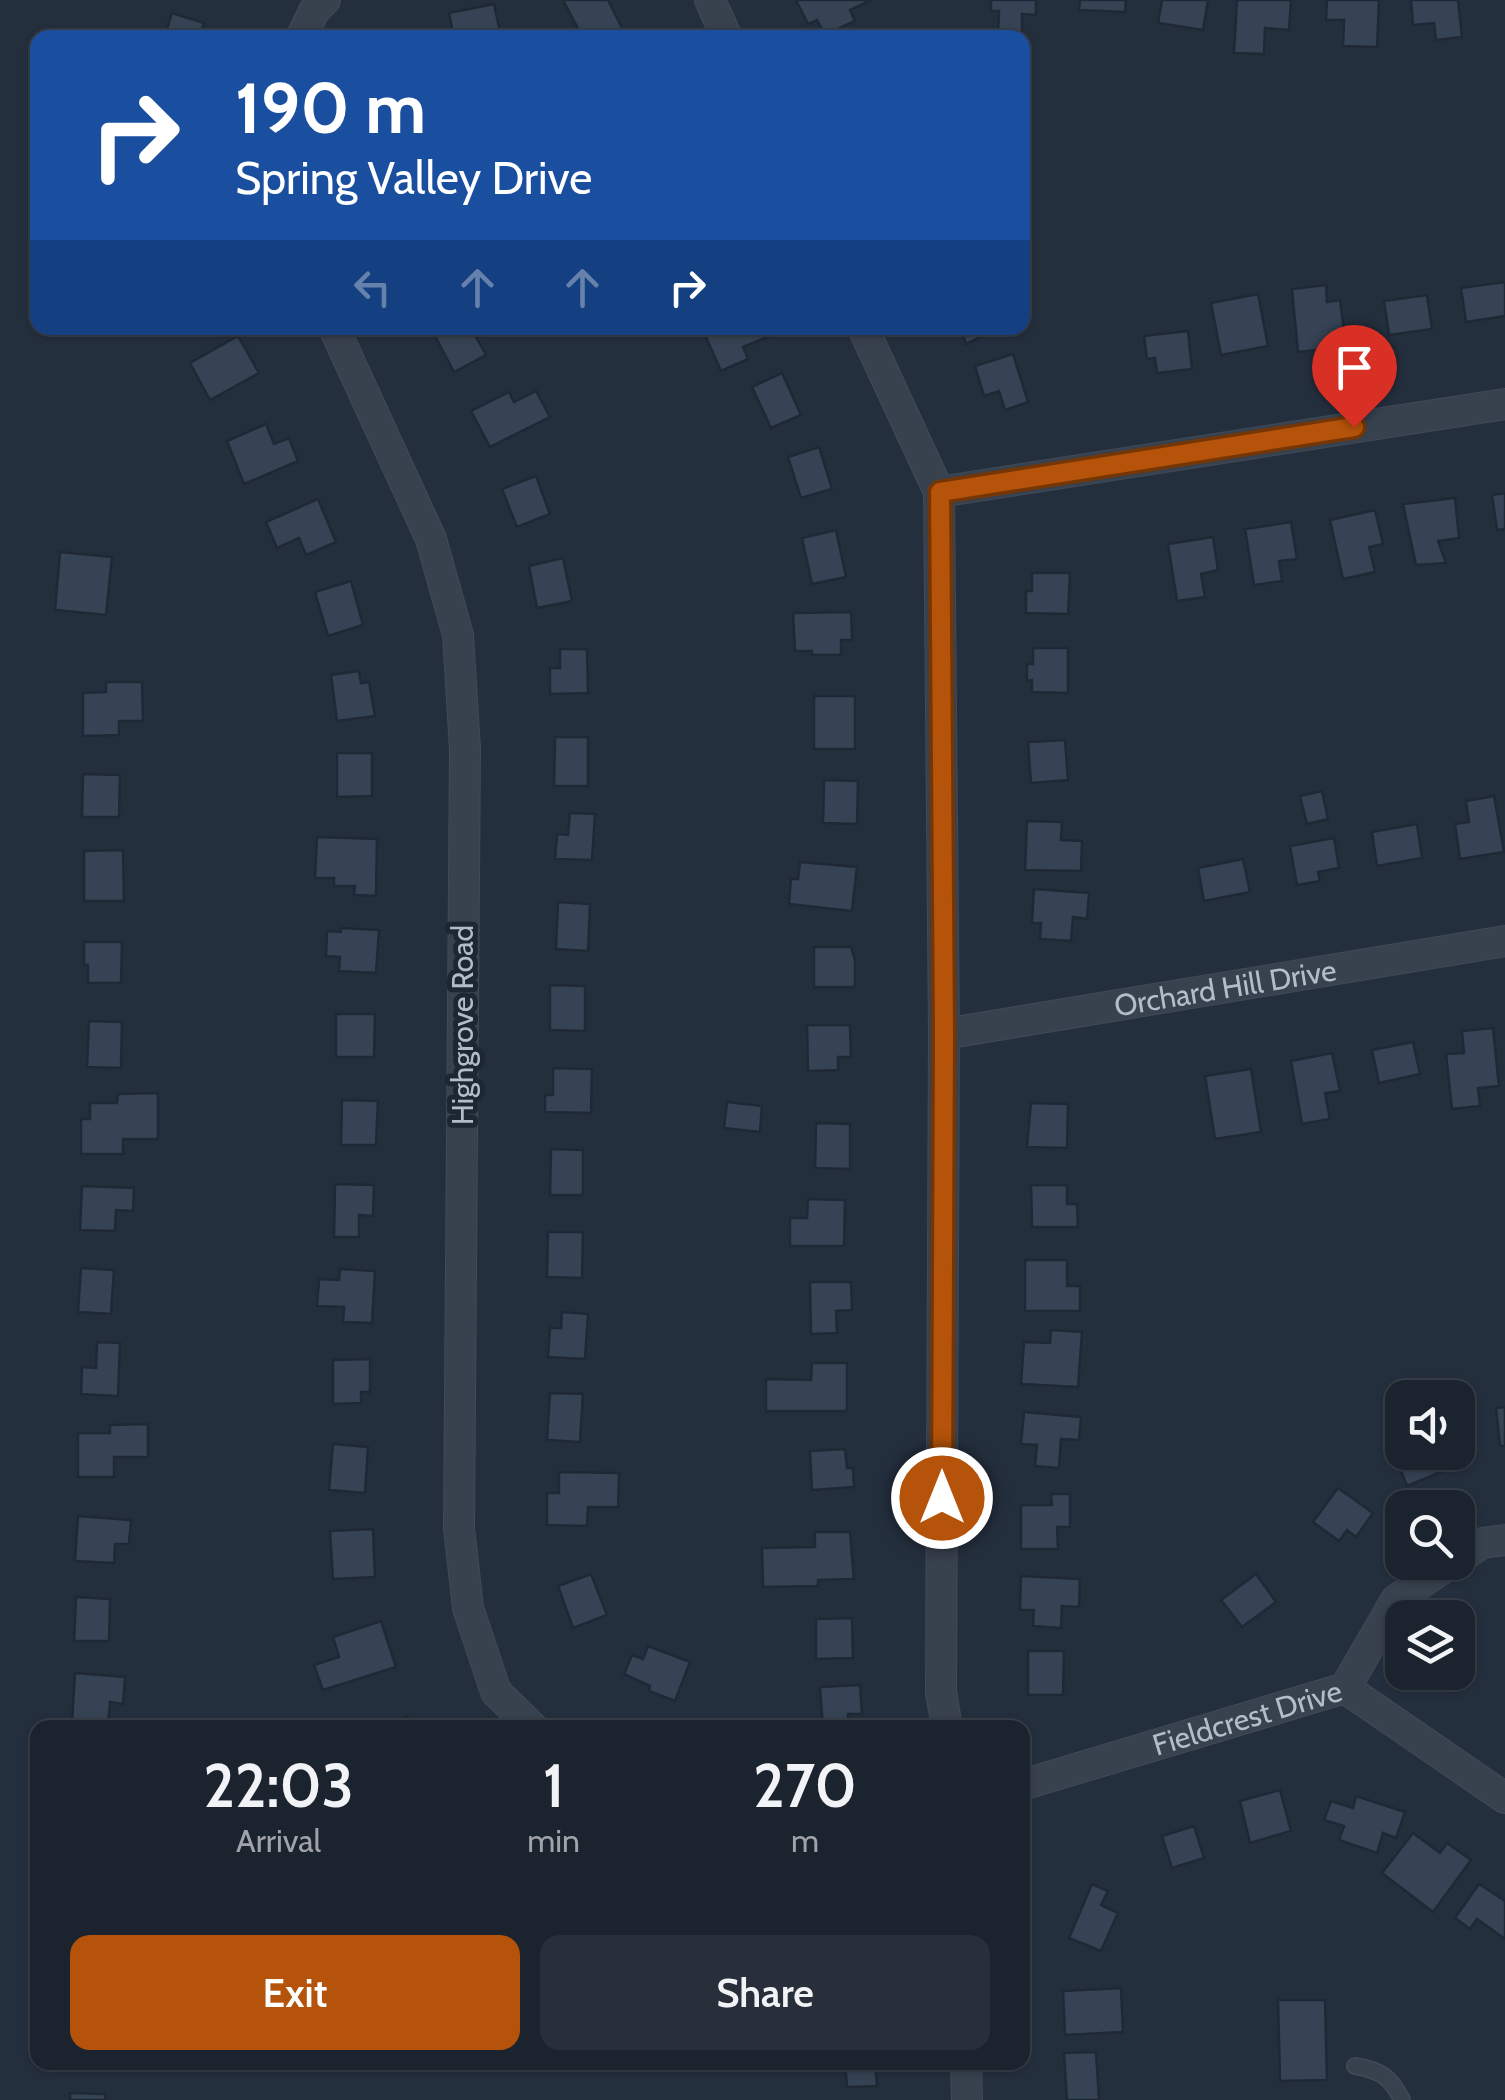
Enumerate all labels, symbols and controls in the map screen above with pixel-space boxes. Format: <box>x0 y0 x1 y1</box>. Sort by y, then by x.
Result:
text: 190 m <box>235 65 426 151</box>
icon: right <box>70 70 200 200</box>
text: Spring Valley Drive <box>235 151 592 205</box>
icon: left <box>345 260 400 315</box>
icon: ahead <box>450 260 505 315</box>
icon: ahead <box>555 260 610 315</box>
icon: right <box>660 260 715 315</box>
pin <box>1312 325 1397 428</box>
icon: arrive <box>1327 340 1382 395</box>
street label: Highgrove Road <box>444 925 481 1125</box>
street label: Orchard Hill Drive <box>1111 951 1339 1024</box>
map controls <box>1385 1380 1475 1690</box>
button: sound <box>1385 1380 1475 1470</box>
position arrow <box>890 1446 994 1550</box>
button: search <box>1385 1490 1475 1580</box>
button: layers <box>1385 1600 1475 1690</box>
street label: Fieldcrest Drive <box>1148 1672 1346 1763</box>
text: 22:03 <box>203 1749 354 1822</box>
text: 1 <box>543 1749 564 1822</box>
text: 270 <box>753 1749 857 1822</box>
text: Arrival <box>236 1821 321 1860</box>
text: min <box>527 1821 580 1860</box>
text: m <box>791 1821 819 1860</box>
button: Exit <box>70 1935 520 2050</box>
button: Share <box>540 1935 990 2050</box>

